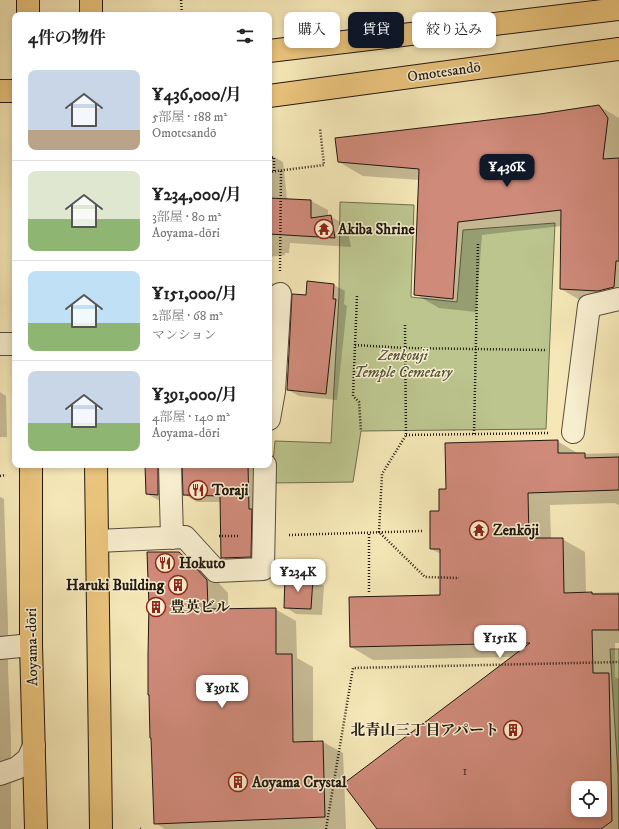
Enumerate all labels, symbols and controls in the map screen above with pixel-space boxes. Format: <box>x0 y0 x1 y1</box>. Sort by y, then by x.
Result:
chip: 購入 <box>284 12 340 48</box>
chip: 賃貸 <box>348 12 404 48</box>
chip: 絞り込み <box>412 12 496 48</box>
icon: filters <box>234 25 256 47</box>
text: 4件の物件 <box>28 27 106 49</box>
street label: Omotesandō <box>406 57 482 87</box>
text: ¥436,000/月 <box>152 84 242 106</box>
icon: home <box>60 86 108 134</box>
text: 5部屋 · 188 m² <box>152 109 227 125</box>
text: Omotesandō <box>152 125 216 141</box>
pin: ¥436K <box>479 154 535 188</box>
text: ¥436K <box>489 159 525 175</box>
text: ¥234,000/月 <box>152 184 242 206</box>
icon: home <box>60 187 108 235</box>
text: 3部屋 · 80 m² <box>152 209 221 225</box>
temple icon: Akiba Shrine <box>313 218 335 240</box>
place label: Akiba Shrine <box>337 220 415 239</box>
text: Aoyama-dōri <box>152 225 220 241</box>
text: ¥151,000/月 <box>152 283 238 305</box>
icon: home <box>60 287 108 335</box>
text: 2部屋 · 68 m² <box>152 308 223 324</box>
text: マンション <box>152 327 216 343</box>
park label: Zenkouji Temple Cemetary <box>354 346 453 382</box>
text: ¥391,000/月 <box>152 384 238 406</box>
icon: home <box>60 387 108 435</box>
text: 4部屋 · 140 m² <box>152 409 230 425</box>
text: Aoyama-dōri <box>152 425 220 441</box>
restaurant icon: Toraji <box>187 479 209 501</box>
place label: Toraji <box>211 481 249 500</box>
temple icon: Zenkōji <box>468 519 490 541</box>
place label: Zenkōji <box>493 521 539 540</box>
restaurant icon: Hokuto <box>154 552 176 574</box>
place label: Hokuto <box>179 554 226 573</box>
pin: ¥234K <box>270 559 326 593</box>
text: ¥234K <box>280 564 316 580</box>
building icon: Haruki Building <box>167 574 189 596</box>
place label: Haruki Building <box>66 576 165 595</box>
building icon: 豊英ビル <box>145 596 167 618</box>
place label: 豊英ビル <box>170 598 230 617</box>
street label: Aoyama-dōri <box>22 608 42 686</box>
pin: ¥151K <box>472 625 528 659</box>
text: ¥151K <box>483 630 517 646</box>
pin: ¥391K <box>194 675 250 709</box>
text: ¥391K <box>205 680 239 696</box>
building icon: 北青山三丁目アパート <box>502 719 524 741</box>
place label: 北青山三丁目アパート <box>350 721 499 740</box>
house number: 1 <box>463 763 468 779</box>
building icon: Aoyama Crystal <box>227 771 249 793</box>
place label: Aoyama Crystal <box>251 773 347 792</box>
map controls <box>571 781 607 817</box>
button: locate <box>571 781 607 817</box>

